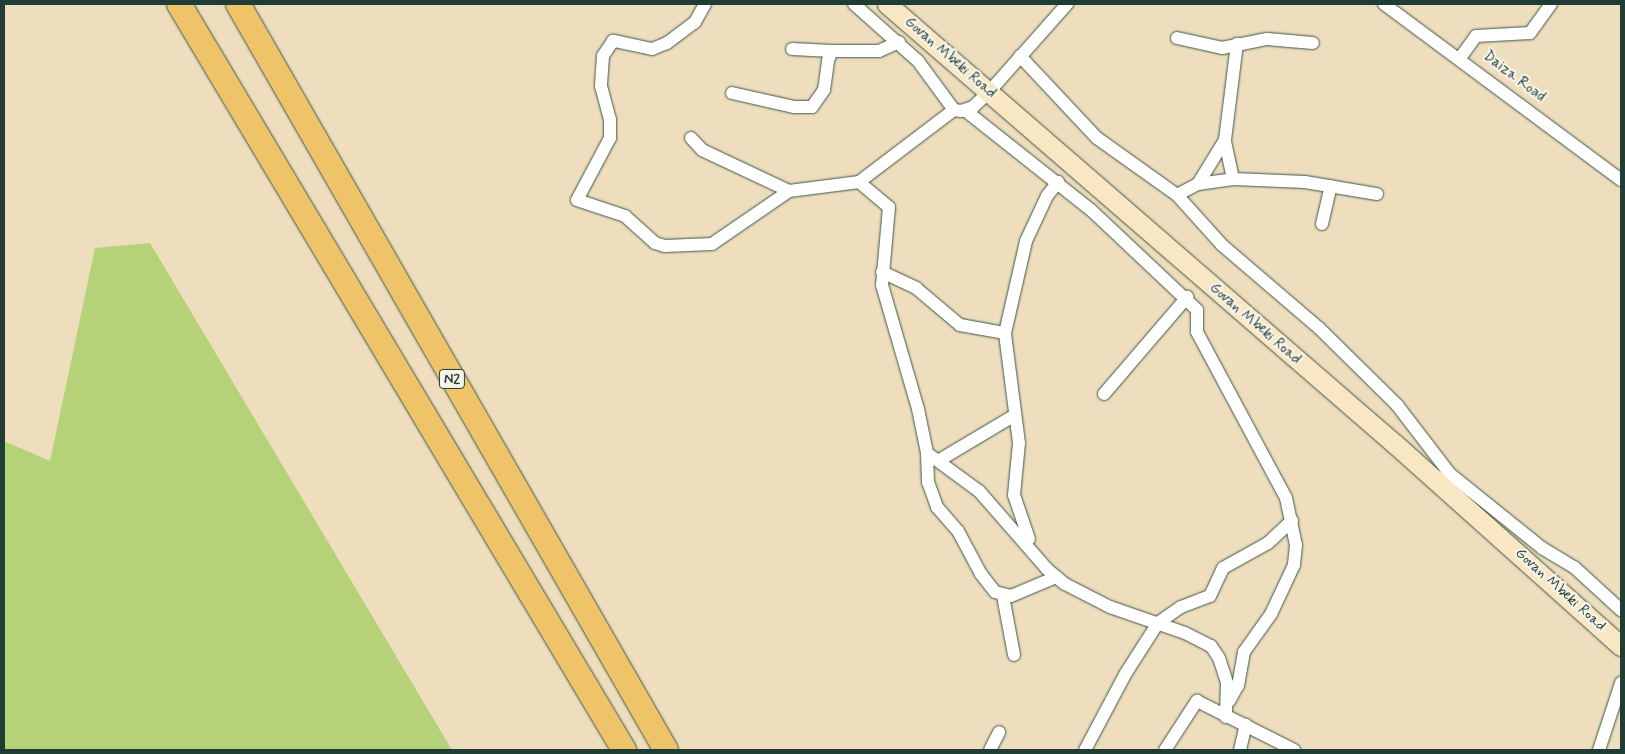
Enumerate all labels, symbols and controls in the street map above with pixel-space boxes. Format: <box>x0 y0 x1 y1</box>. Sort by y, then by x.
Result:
street label: Govan Mbeki Road <box>901 14 999 102</box>
street label: Daiza Road <box>1480 48 1548 106</box>
street label: Govan Mbeki Road <box>1206 280 1304 368</box>
road number: N2 <box>438 368 466 390</box>
street label: Govan Mbeki Road <box>1512 545 1608 635</box>

